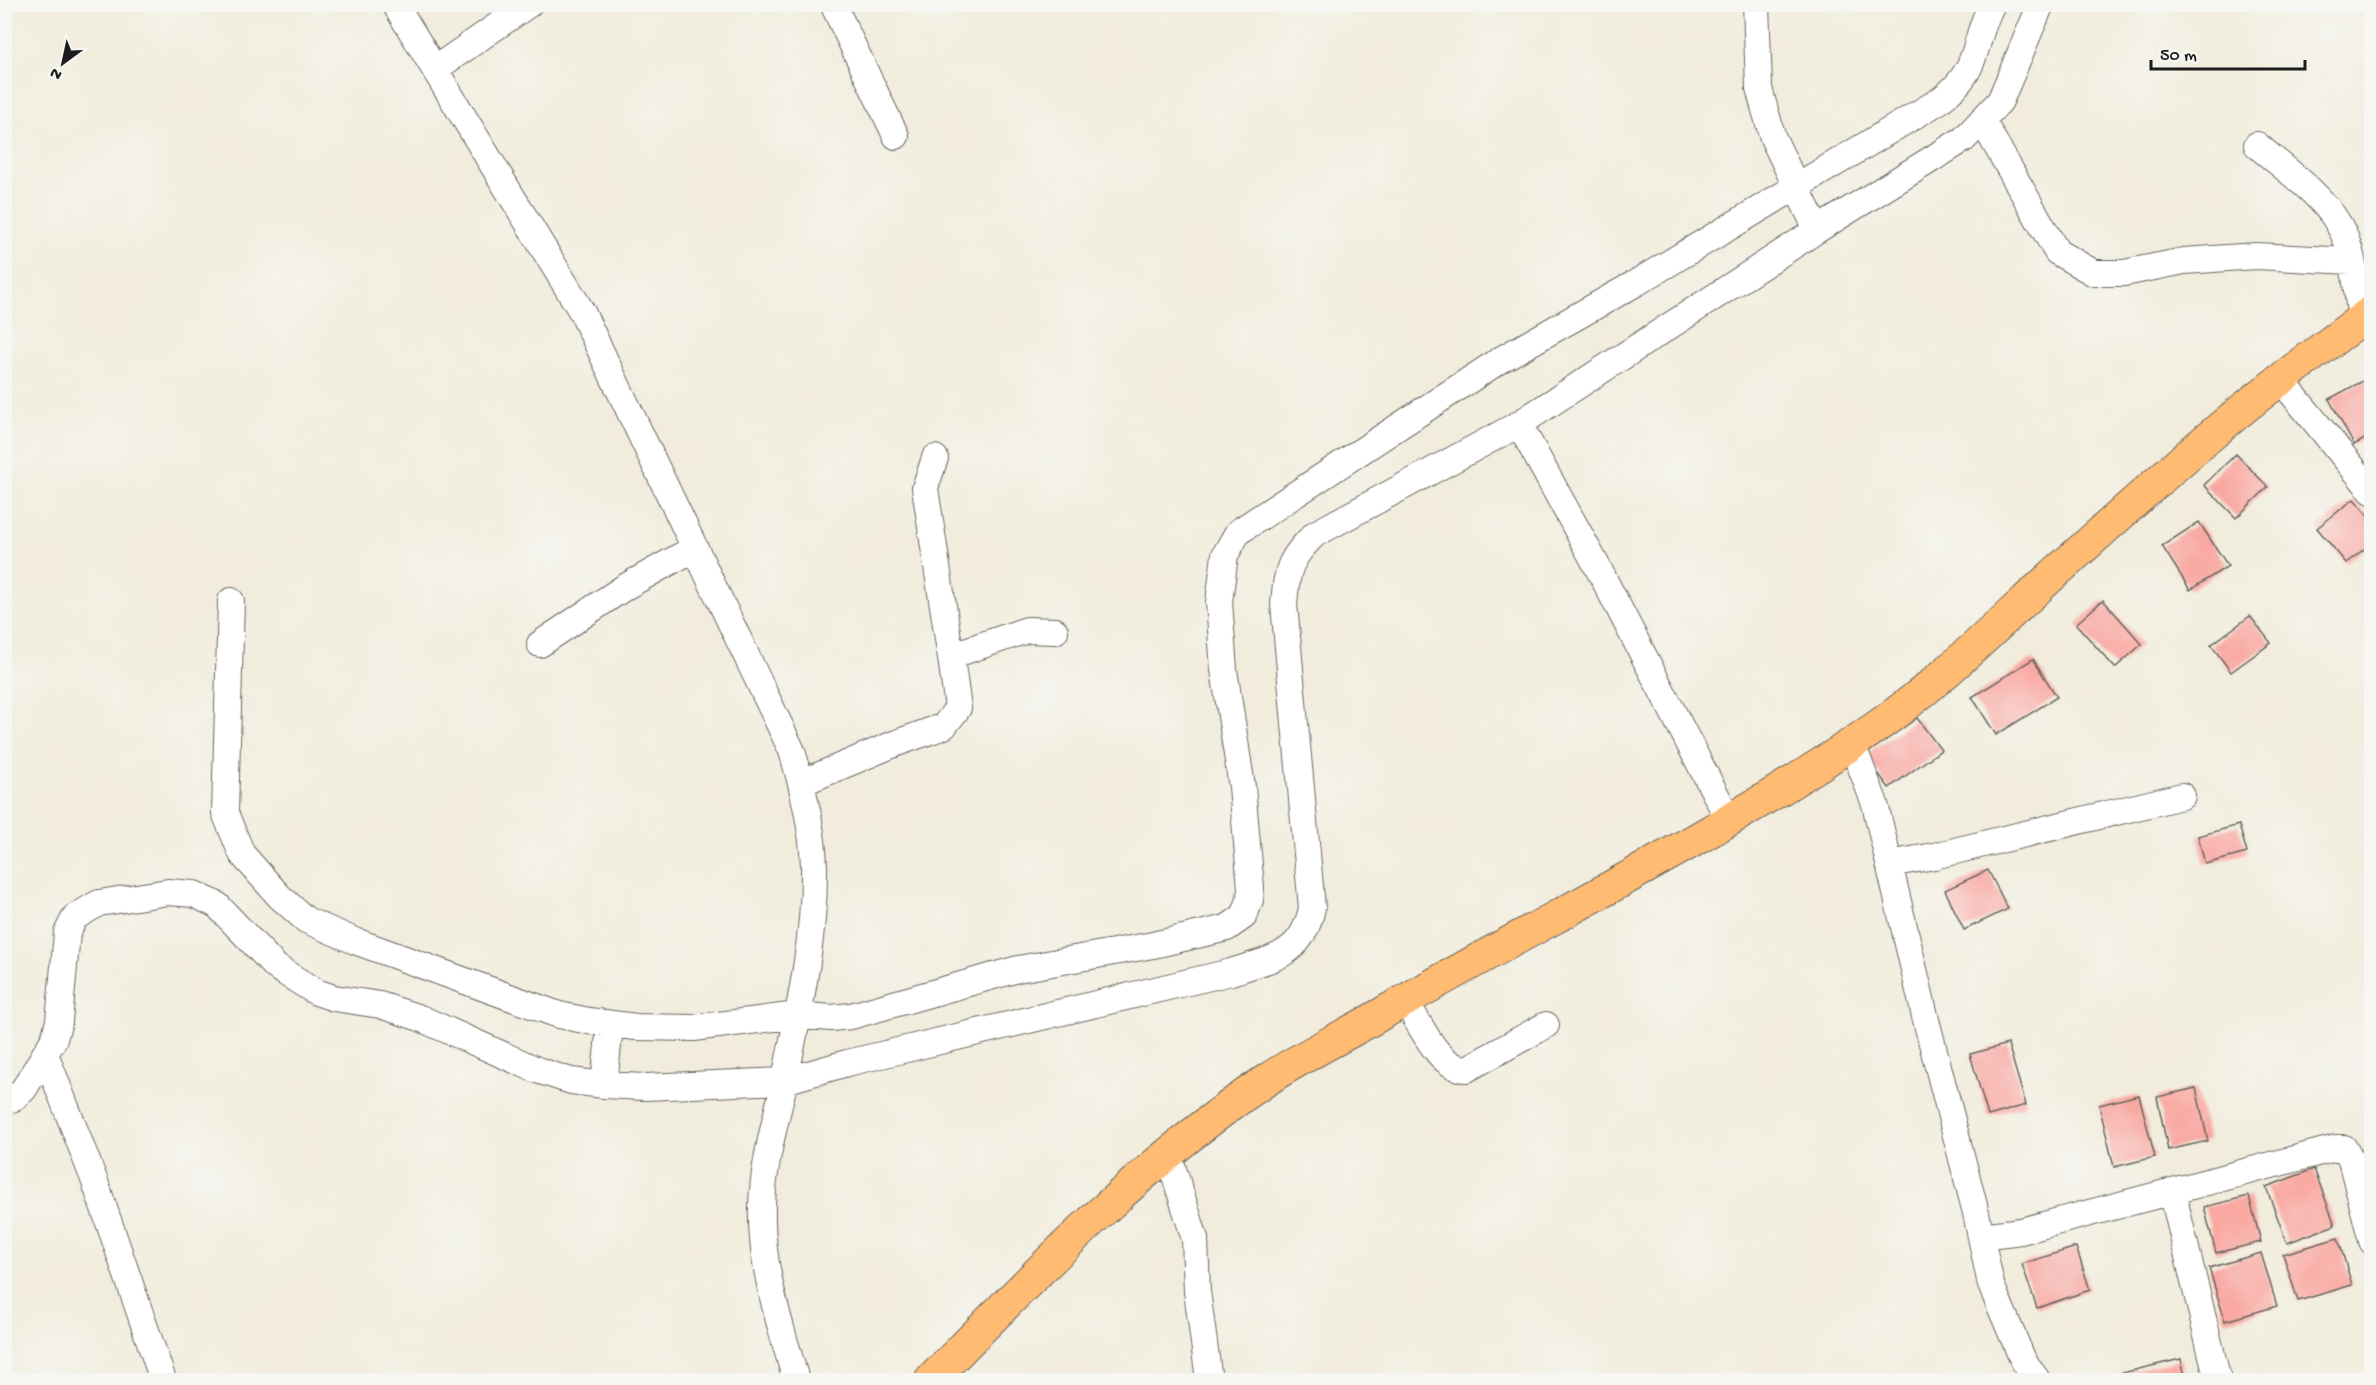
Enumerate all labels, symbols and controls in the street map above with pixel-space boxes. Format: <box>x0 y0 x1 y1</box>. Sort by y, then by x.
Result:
north arrow <box>33 33 93 93</box>
scale bar <box>2151 33 2306 71</box>
text: 50 m <box>2160 46 2197 67</box>
text: N <box>47 62 66 83</box>

